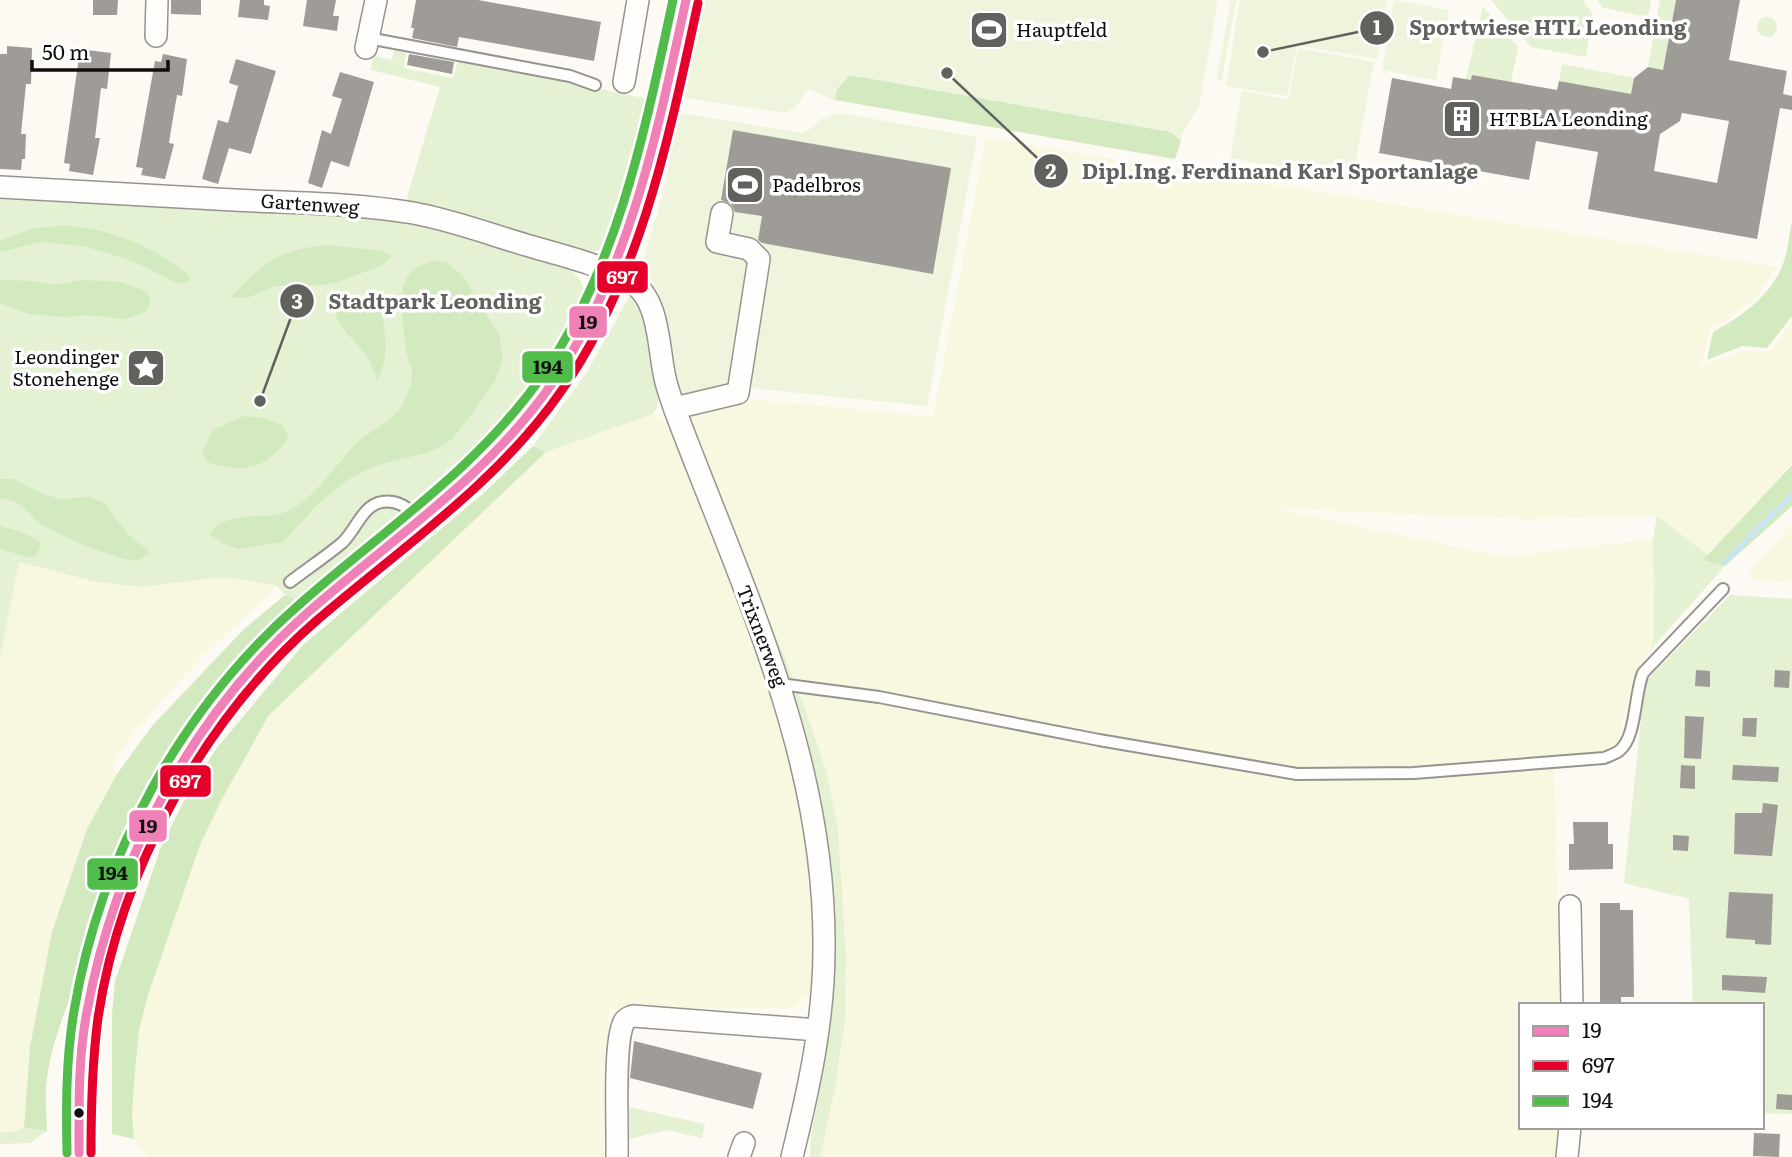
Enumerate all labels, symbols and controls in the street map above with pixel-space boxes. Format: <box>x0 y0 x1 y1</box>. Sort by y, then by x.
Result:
callout: Sportwiese HTL Leonding <box>1360 7 1700 49</box>
sports icon: Hauptfeld <box>968 9 1010 51</box>
text: 1 <box>1373 10 1382 41</box>
text: Sportwiese HTL Leonding <box>1409 10 1687 41</box>
place label: Hauptfeld <box>1016 15 1108 43</box>
scale bar <box>32 28 168 72</box>
text: 50 m <box>42 35 89 66</box>
building icon: HTBLA Leonding <box>1441 98 1483 140</box>
place label: HTBLA Leonding <box>1489 104 1648 132</box>
callout: Dipl.Ing. Ferdinand Karl Sportanlage <box>1033 150 1492 192</box>
text: 2 <box>1045 154 1057 185</box>
text: Dipl.Ing. Ferdinand Karl Sportanlage <box>1082 154 1478 185</box>
sports icon: Padelbros <box>724 164 766 206</box>
place label: Padelbros <box>772 170 861 198</box>
street label: Gartenweg <box>260 186 361 220</box>
line badge: 697 <box>596 260 649 294</box>
text: 697 <box>606 262 639 290</box>
callout: Stadtpark Leonding <box>280 280 556 322</box>
text: 3 <box>291 284 303 315</box>
text: Stadtpark Leonding <box>328 284 542 315</box>
line badge: 19 <box>568 305 608 339</box>
text: 19 <box>579 307 597 335</box>
place label: Leondinger Stonehenge <box>12 342 119 392</box>
place icon: Leondinger Stonehenge <box>125 347 167 389</box>
line badge: 194 <box>521 350 574 384</box>
text: 194 <box>533 352 564 380</box>
street label: Trixnerweg <box>731 581 795 691</box>
line badge: 697 <box>159 764 212 798</box>
text: 697 <box>169 766 202 794</box>
line badge: 19 <box>128 809 168 843</box>
text: 19 <box>139 811 157 839</box>
line badge: 194 <box>86 857 139 891</box>
text: 194 <box>98 858 129 886</box>
legend <box>1519 1003 1764 1129</box>
text: 19 <box>1582 1013 1602 1044</box>
text: 697 <box>1582 1048 1615 1079</box>
text: 194 <box>1582 1083 1614 1114</box>
unlabelled marker <box>72 1106 86 1120</box>

